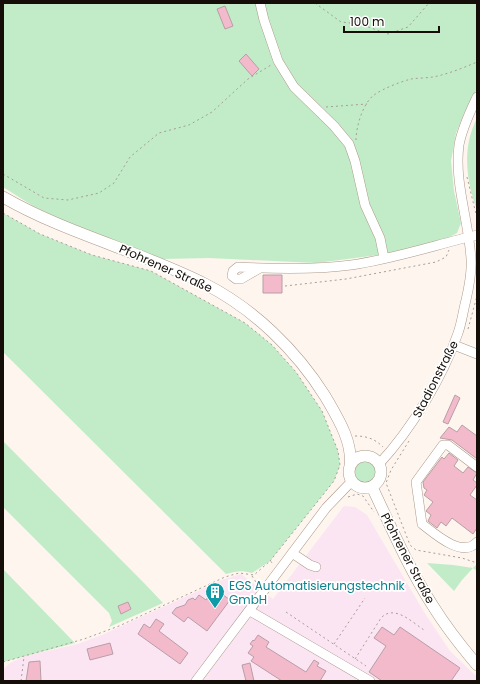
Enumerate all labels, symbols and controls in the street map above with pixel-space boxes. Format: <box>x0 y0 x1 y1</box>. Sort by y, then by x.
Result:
scale bar <box>344 8 439 34</box>
text: 100 m <box>350 13 384 30</box>
street label: Pfohrener Straße <box>117 240 215 296</box>
street label: Stadionstraße <box>408 337 462 421</box>
street label: Pfohrener Straße <box>377 510 439 606</box>
place label: EGS Automatisierungstechnik GmbH <box>229 577 406 608</box>
building icon: EGS Automatisierungstechnik GmbH <box>204 581 226 609</box>

